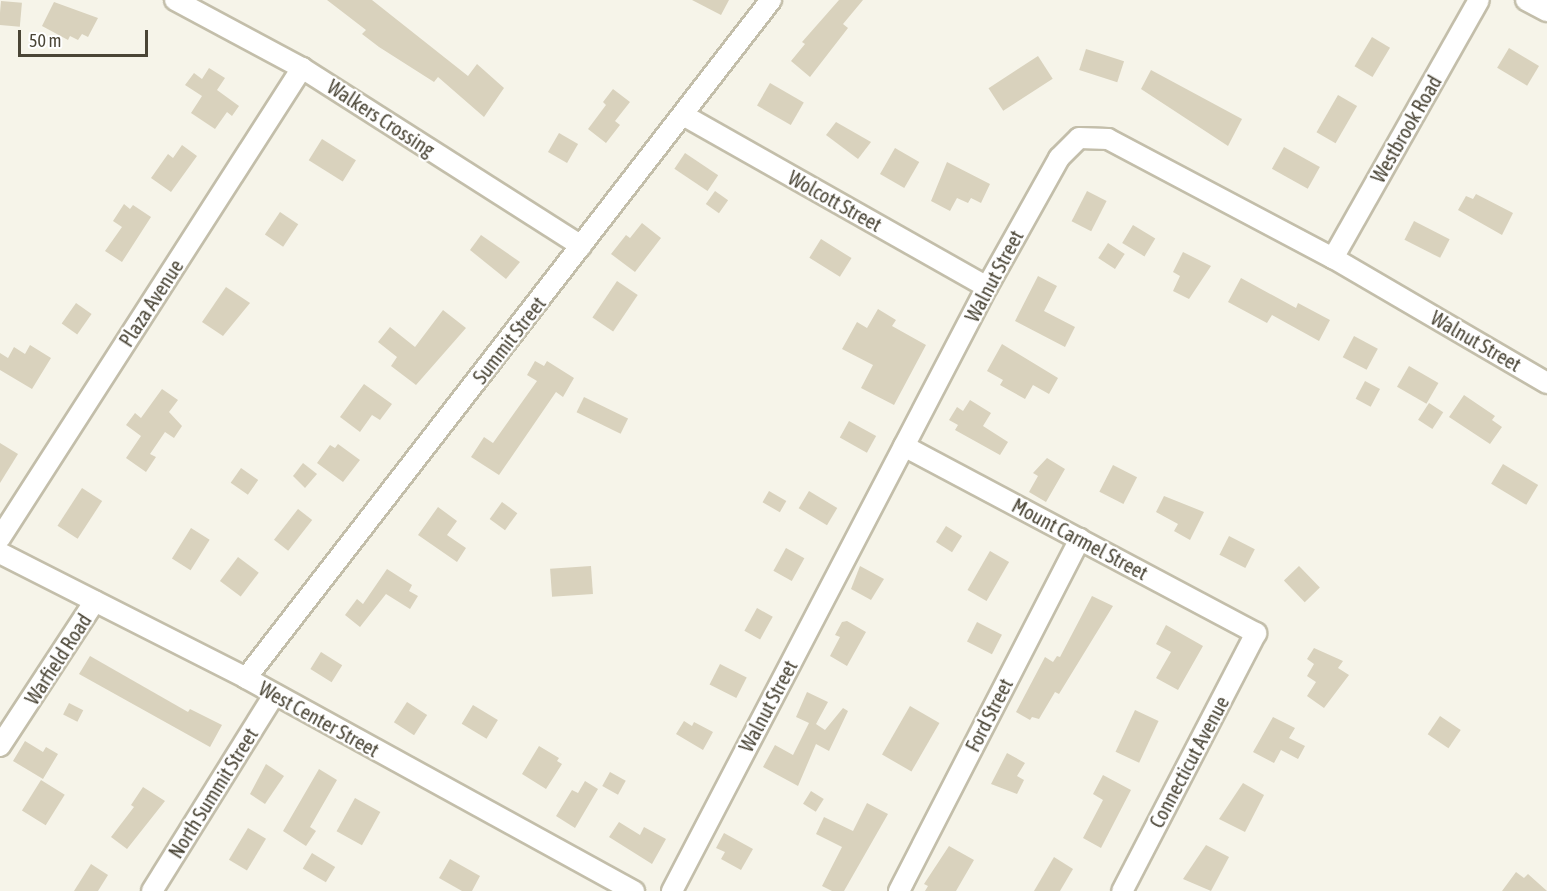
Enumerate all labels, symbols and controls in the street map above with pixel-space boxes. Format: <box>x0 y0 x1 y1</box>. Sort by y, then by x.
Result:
scale bar <box>21 18 152 56</box>
text: 50 m <box>29 30 61 51</box>
street label: Westbrook Road <box>1366 71 1446 187</box>
street label: Walkers Crossing <box>323 74 439 162</box>
street label: Wolcott Street <box>784 165 886 237</box>
street label: Walnut Street <box>960 226 1028 326</box>
street label: Plaza Avenue <box>114 255 188 351</box>
street label: Summit Street <box>468 292 550 388</box>
street label: Walnut Street <box>1427 306 1525 376</box>
street label: Mount Carmel Street <box>1008 493 1152 585</box>
street label: Warfield Road <box>20 609 96 709</box>
street label: Walnut Street <box>734 656 802 756</box>
street label: Ford Street <box>960 674 1018 756</box>
street label: West Center Street <box>255 676 383 762</box>
street label: Connecticut Avenue <box>1144 692 1234 832</box>
street label: North Summit Street <box>163 723 263 863</box>

